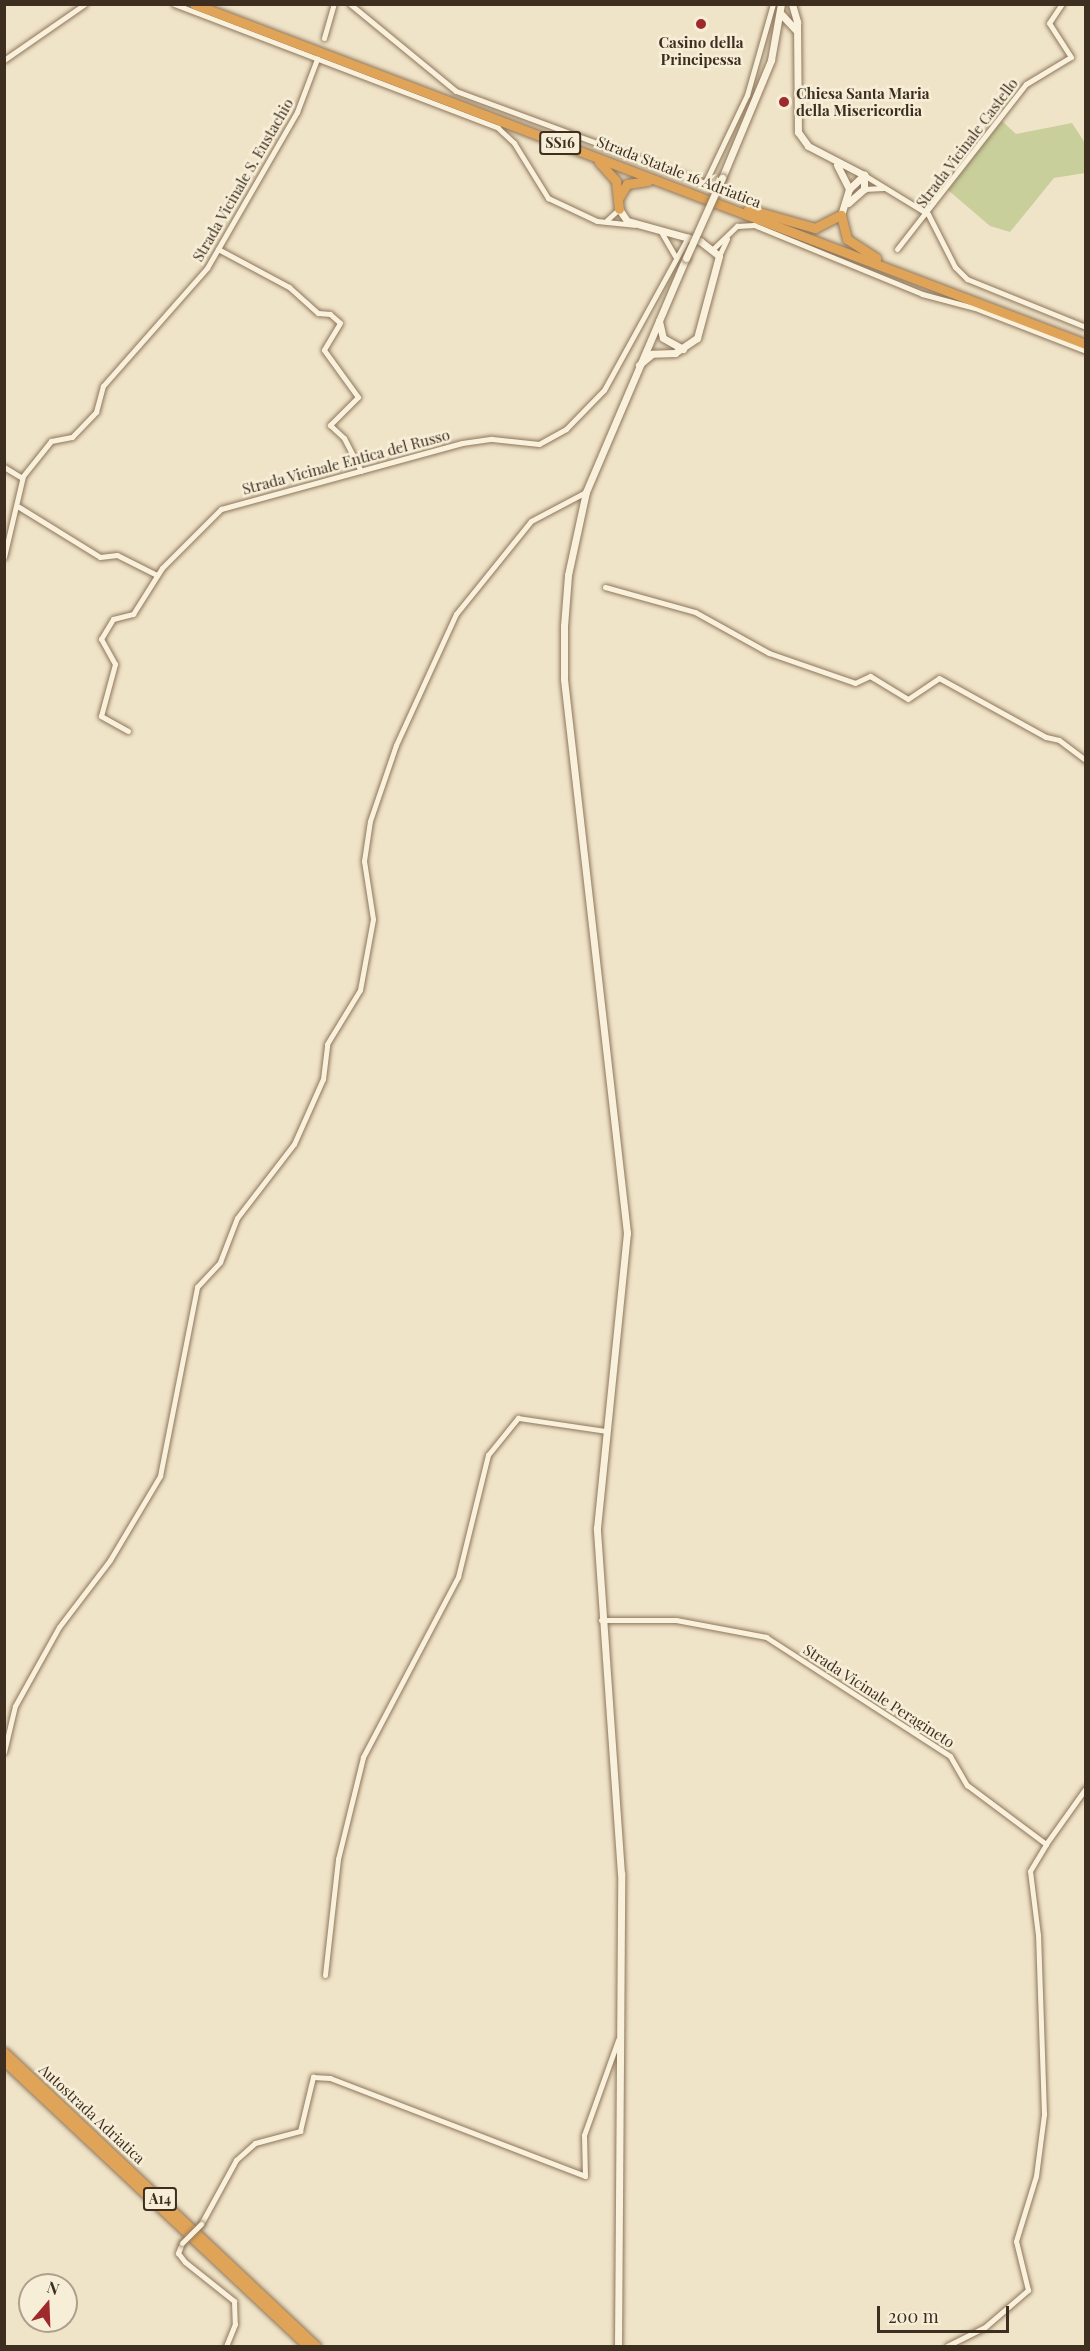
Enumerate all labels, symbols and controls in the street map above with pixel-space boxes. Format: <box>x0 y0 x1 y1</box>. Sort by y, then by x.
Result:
marker: Casino della Principessa <box>694 17 708 31</box>
place label: Casino della Principessa <box>659 33 743 68</box>
street label: Strada Vicinale Castello <box>912 74 1022 212</box>
place label: Chiesa Santa Maria della Misericordia <box>796 84 930 119</box>
street label: Strada Vicinale S. Eustachio <box>189 95 297 265</box>
marker: Chiesa Santa Maria della Misericordia <box>777 95 791 109</box>
road number: SS16 <box>539 132 581 154</box>
street label: Strada Statale 16 Adriatica <box>594 132 764 212</box>
street label: Strada Vicinale Entica del Russo <box>240 425 452 499</box>
street label: Strada Vicinale Peragineto <box>800 1640 958 1752</box>
street label: Autostrada Adriatica <box>35 2060 149 2168</box>
road number: A14 <box>142 2188 178 2210</box>
north arrow <box>18 2273 78 2333</box>
text: N <box>44 2276 62 2299</box>
scale bar <box>880 2294 1012 2332</box>
text: 200 m <box>888 2304 939 2328</box>

